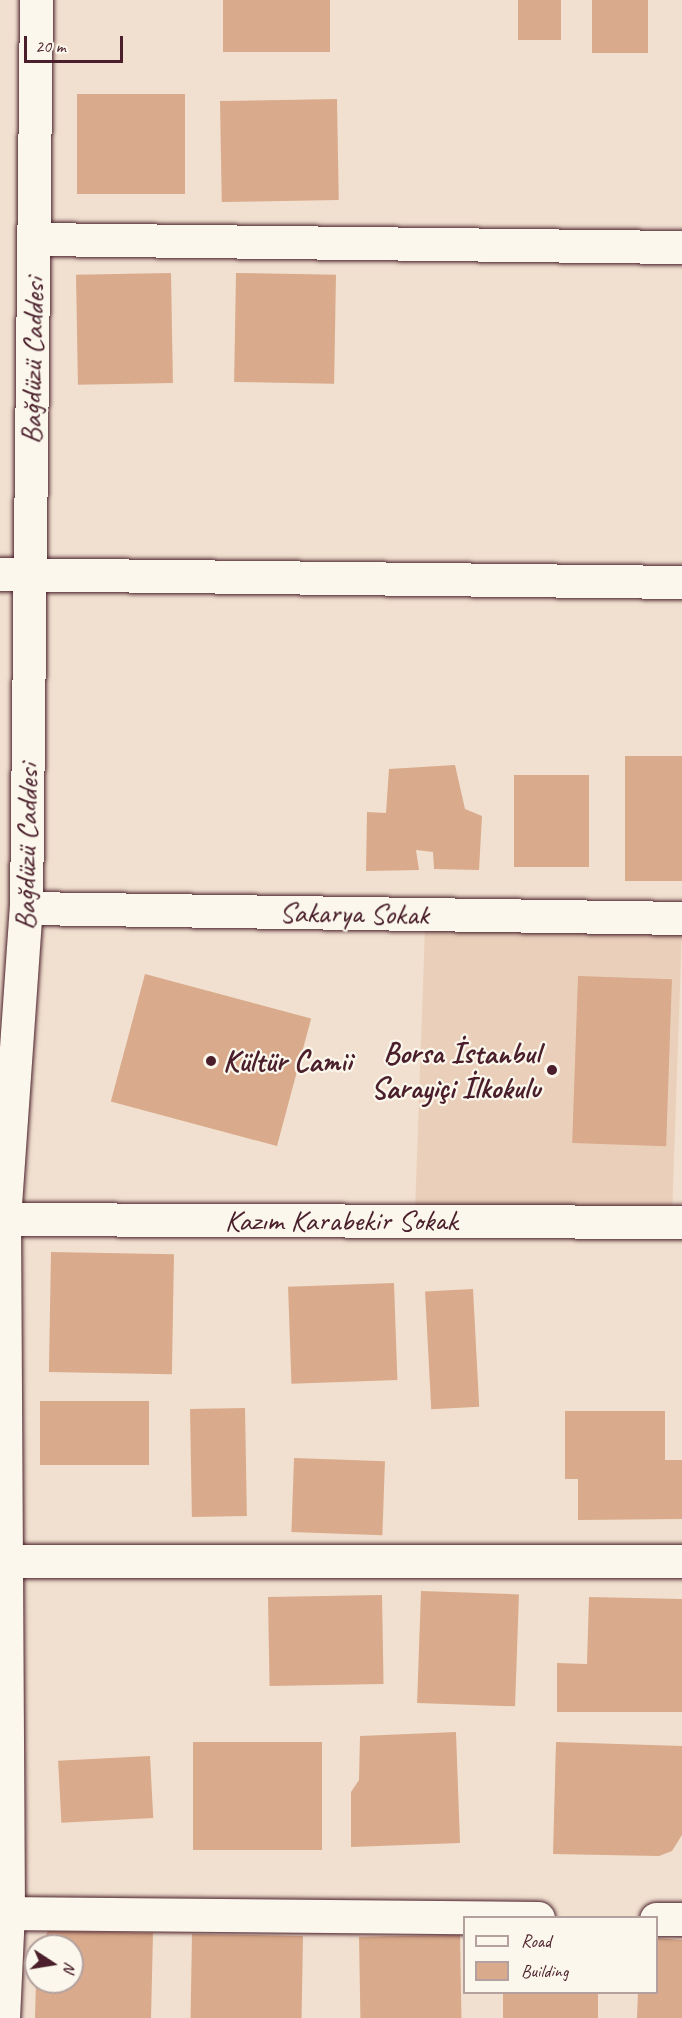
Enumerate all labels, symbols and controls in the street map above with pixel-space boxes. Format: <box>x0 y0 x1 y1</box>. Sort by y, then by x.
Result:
scale bar <box>27 24 126 62</box>
text: 20 m <box>35 35 66 57</box>
street label: Bağdüzü Caddesi <box>13 277 51 445</box>
street label: Bağdüzü Caddesi <box>7 763 45 931</box>
street label: Sakarya Sokak <box>279 894 429 932</box>
place label: Borsa İstanbul Sarayiçi İlkokulu <box>371 1035 540 1106</box>
place label: Kültür Camii <box>223 1043 350 1079</box>
marker: Kültür Camii <box>204 1054 218 1068</box>
marker: Borsa İstanbul Sarayiçi İlkokulu <box>545 1063 559 1077</box>
street label: Kazım Karabekir Sokak <box>225 1202 457 1238</box>
legend <box>463 1916 658 1994</box>
text: Road <box>521 1930 551 1952</box>
north arrow <box>24 1934 84 1994</box>
text: N <box>59 1960 80 1974</box>
text: Building <box>521 1960 568 1982</box>

